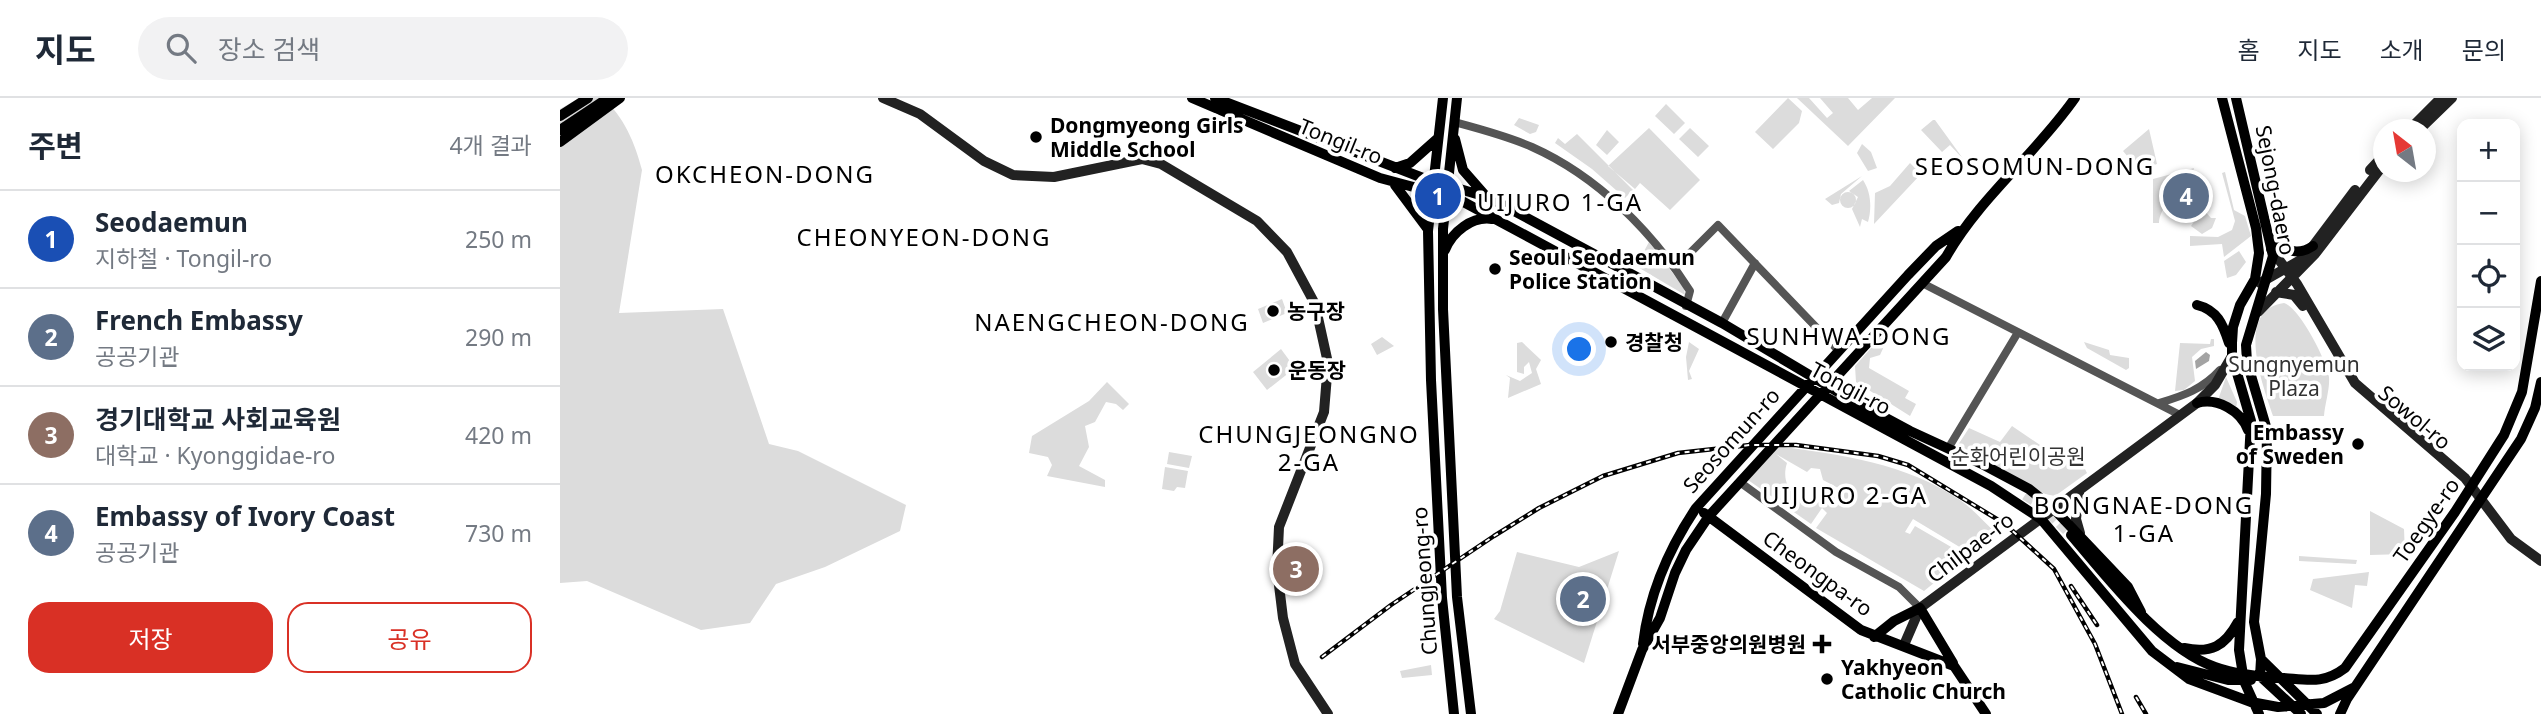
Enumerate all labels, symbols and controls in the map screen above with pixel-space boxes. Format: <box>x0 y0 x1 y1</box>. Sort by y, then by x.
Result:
search box <box>138 17 628 80</box>
text: 지도 <box>35 27 96 72</box>
icon: search <box>162 29 200 67</box>
text: 장소 검색 <box>218 31 320 67</box>
text: 홈 <box>2237 33 2259 66</box>
text: 지도 <box>2297 33 2342 66</box>
text: 소개 <box>2380 33 2424 66</box>
text: 문의 <box>2462 33 2506 66</box>
place label: Dongmyeong Girls Middle School <box>1050 111 1244 163</box>
street label: Tongil-ro <box>1295 112 1387 170</box>
north arrow <box>2373 119 2436 182</box>
map controls <box>2457 119 2520 371</box>
button: + <box>2457 119 2520 182</box>
street label: Sejong-daero <box>2250 123 2302 257</box>
text: 주변 <box>28 125 83 166</box>
text: 4개 결과 <box>449 129 532 161</box>
marker: Dongmyeong Girls Middle School <box>1028 129 1044 145</box>
district label: SEOSOMUN-DONG <box>1915 149 2155 182</box>
district label: OKCHEON-DONG <box>655 157 875 190</box>
pin: 1 <box>1415 170 1461 222</box>
pin: 4 <box>2163 170 2209 222</box>
button: − <box>2457 182 2520 245</box>
district label: UIJURO 1-GA <box>1477 185 1643 218</box>
text: Seodaemun <box>95 204 248 240</box>
district label: CHEONYEON-DONG <box>797 220 1051 253</box>
text: 1 <box>44 223 58 255</box>
text: 250 m <box>465 223 532 255</box>
text: 지하철 · Tongil-ro <box>95 242 272 274</box>
place label: Seoul Seodaemun Police Station <box>1509 243 1695 295</box>
button: locate <box>2457 245 2520 308</box>
marker: Seoul Seodaemun Police Station <box>1487 261 1503 277</box>
place label: 농구장 <box>1287 297 1345 325</box>
text: French Embassy <box>95 302 303 338</box>
marker: 농구장 <box>1265 303 1281 319</box>
district label: NAENGCHEON-DONG <box>974 305 1250 338</box>
button: layers <box>2457 308 2520 371</box>
district label: SUNHWA-DONG <box>1746 319 1952 352</box>
text: 2 <box>44 321 58 353</box>
text: 290 m <box>465 321 532 353</box>
place label: 경찰청 <box>1625 328 1683 356</box>
your location <box>1562 332 1596 366</box>
marker: 경찰청 <box>1603 334 1619 350</box>
text: 공공기관 <box>95 340 180 372</box>
park label: Sungnyemun Plaza <box>2228 350 2360 402</box>
street label: Tongil-ro <box>1806 355 1896 421</box>
place label: 운동장 <box>1288 356 1346 384</box>
marker: 운동장 <box>1266 362 1282 378</box>
street label: Sowol-ro <box>2373 379 2457 455</box>
street label: Seosomun-ro <box>1676 382 1786 498</box>
text: 경기대학교 사회교육원 <box>95 401 341 437</box>
district label: CHUNGJEONGNO 2-GA <box>1198 417 1420 478</box>
place label: Embassy of Sweden <box>2236 418 2344 470</box>
text: 3 <box>44 419 58 451</box>
text: 420 m <box>465 419 532 451</box>
marker: Embassy of Sweden <box>2350 436 2366 452</box>
text: 대학교 · Kyonggidae-ro <box>95 439 335 471</box>
park label: 순화어린이공원 <box>1950 442 2086 470</box>
street label: Toegye-ro <box>2386 472 2466 568</box>
district label: UIJURO 2-GA <box>1762 478 1928 511</box>
district label: BONGNAE-DONG 1-GA <box>2034 488 2254 549</box>
text: Embassy of Ivory Coast <box>95 498 395 534</box>
street label: Chilpae-ro <box>1921 505 2019 589</box>
street label: Chungjeong-ro <box>1405 506 1443 656</box>
text: 4 <box>44 517 58 549</box>
text: 730 m <box>465 517 532 549</box>
street label: Cheongpa-ro <box>1758 524 1878 622</box>
text: 공공기관 <box>95 536 180 568</box>
pin: 3 <box>1273 543 1319 595</box>
pin: 2 <box>1560 573 1606 625</box>
button: 저장 <box>28 602 273 673</box>
button: 공유 <box>287 602 532 673</box>
place label: 서부중앙의원병원 <box>1651 630 1806 658</box>
marker: 서부중앙의원병원 <box>1812 634 1832 654</box>
place label: Yakhyeon Catholic Church <box>1841 653 2006 705</box>
marker: Yakhyeon Catholic Church <box>1819 671 1835 687</box>

